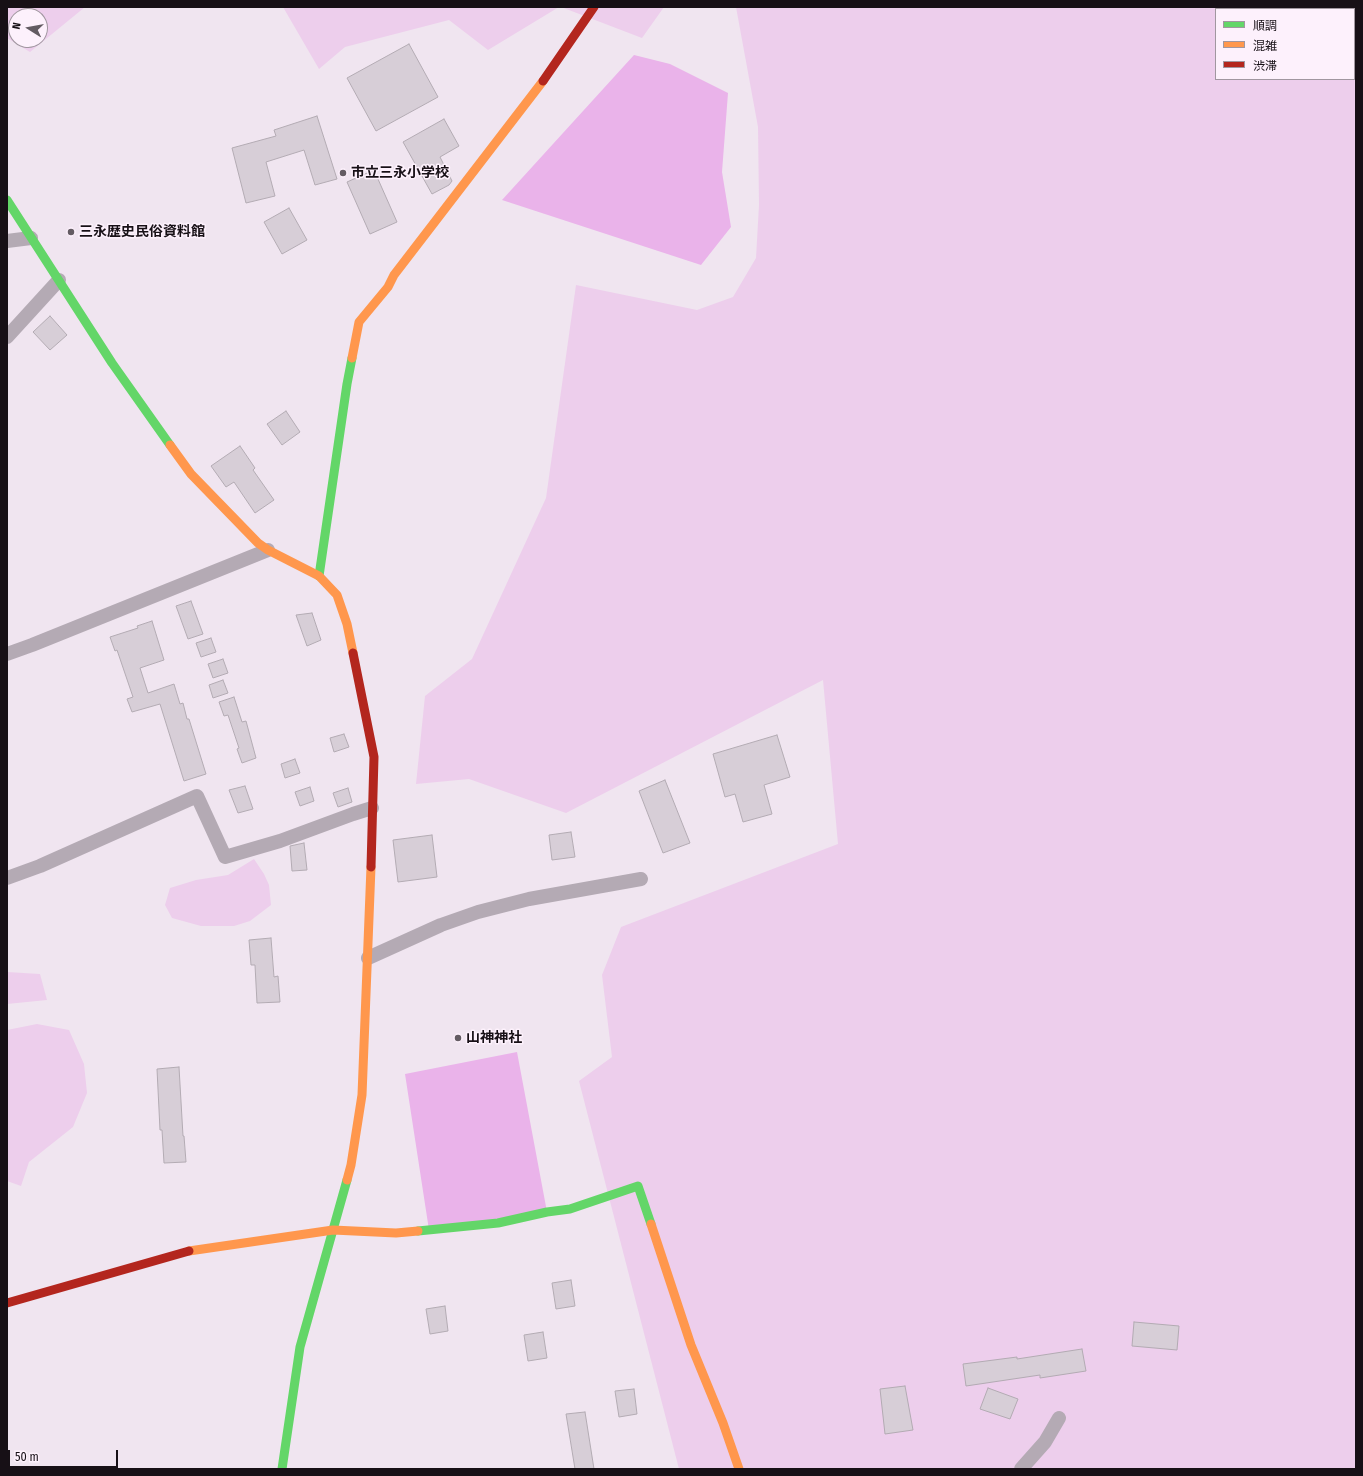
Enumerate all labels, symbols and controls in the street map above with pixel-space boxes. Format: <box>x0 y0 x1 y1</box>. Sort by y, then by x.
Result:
north arrow <box>8 8 48 48</box>
legend <box>1215 8 1355 80</box>
text: 順調 <box>1253 19 1277 33</box>
text: N <box>10 21 24 30</box>
text: 混雑 <box>1253 39 1277 53</box>
text: 渋滞 <box>1253 59 1277 73</box>
place label: 市立三永小学校 <box>351 165 449 181</box>
marker: 市立三永小学校 <box>338 168 348 178</box>
place label: 三永歴史民俗資料館 <box>79 224 205 240</box>
marker: 三永歴史民俗資料館 <box>66 227 76 237</box>
place label: 山神神社 <box>466 1030 522 1046</box>
marker: 山神神社 <box>453 1033 463 1043</box>
scale bar <box>10 1442 120 1468</box>
text: 50 m <box>15 1450 39 1464</box>

